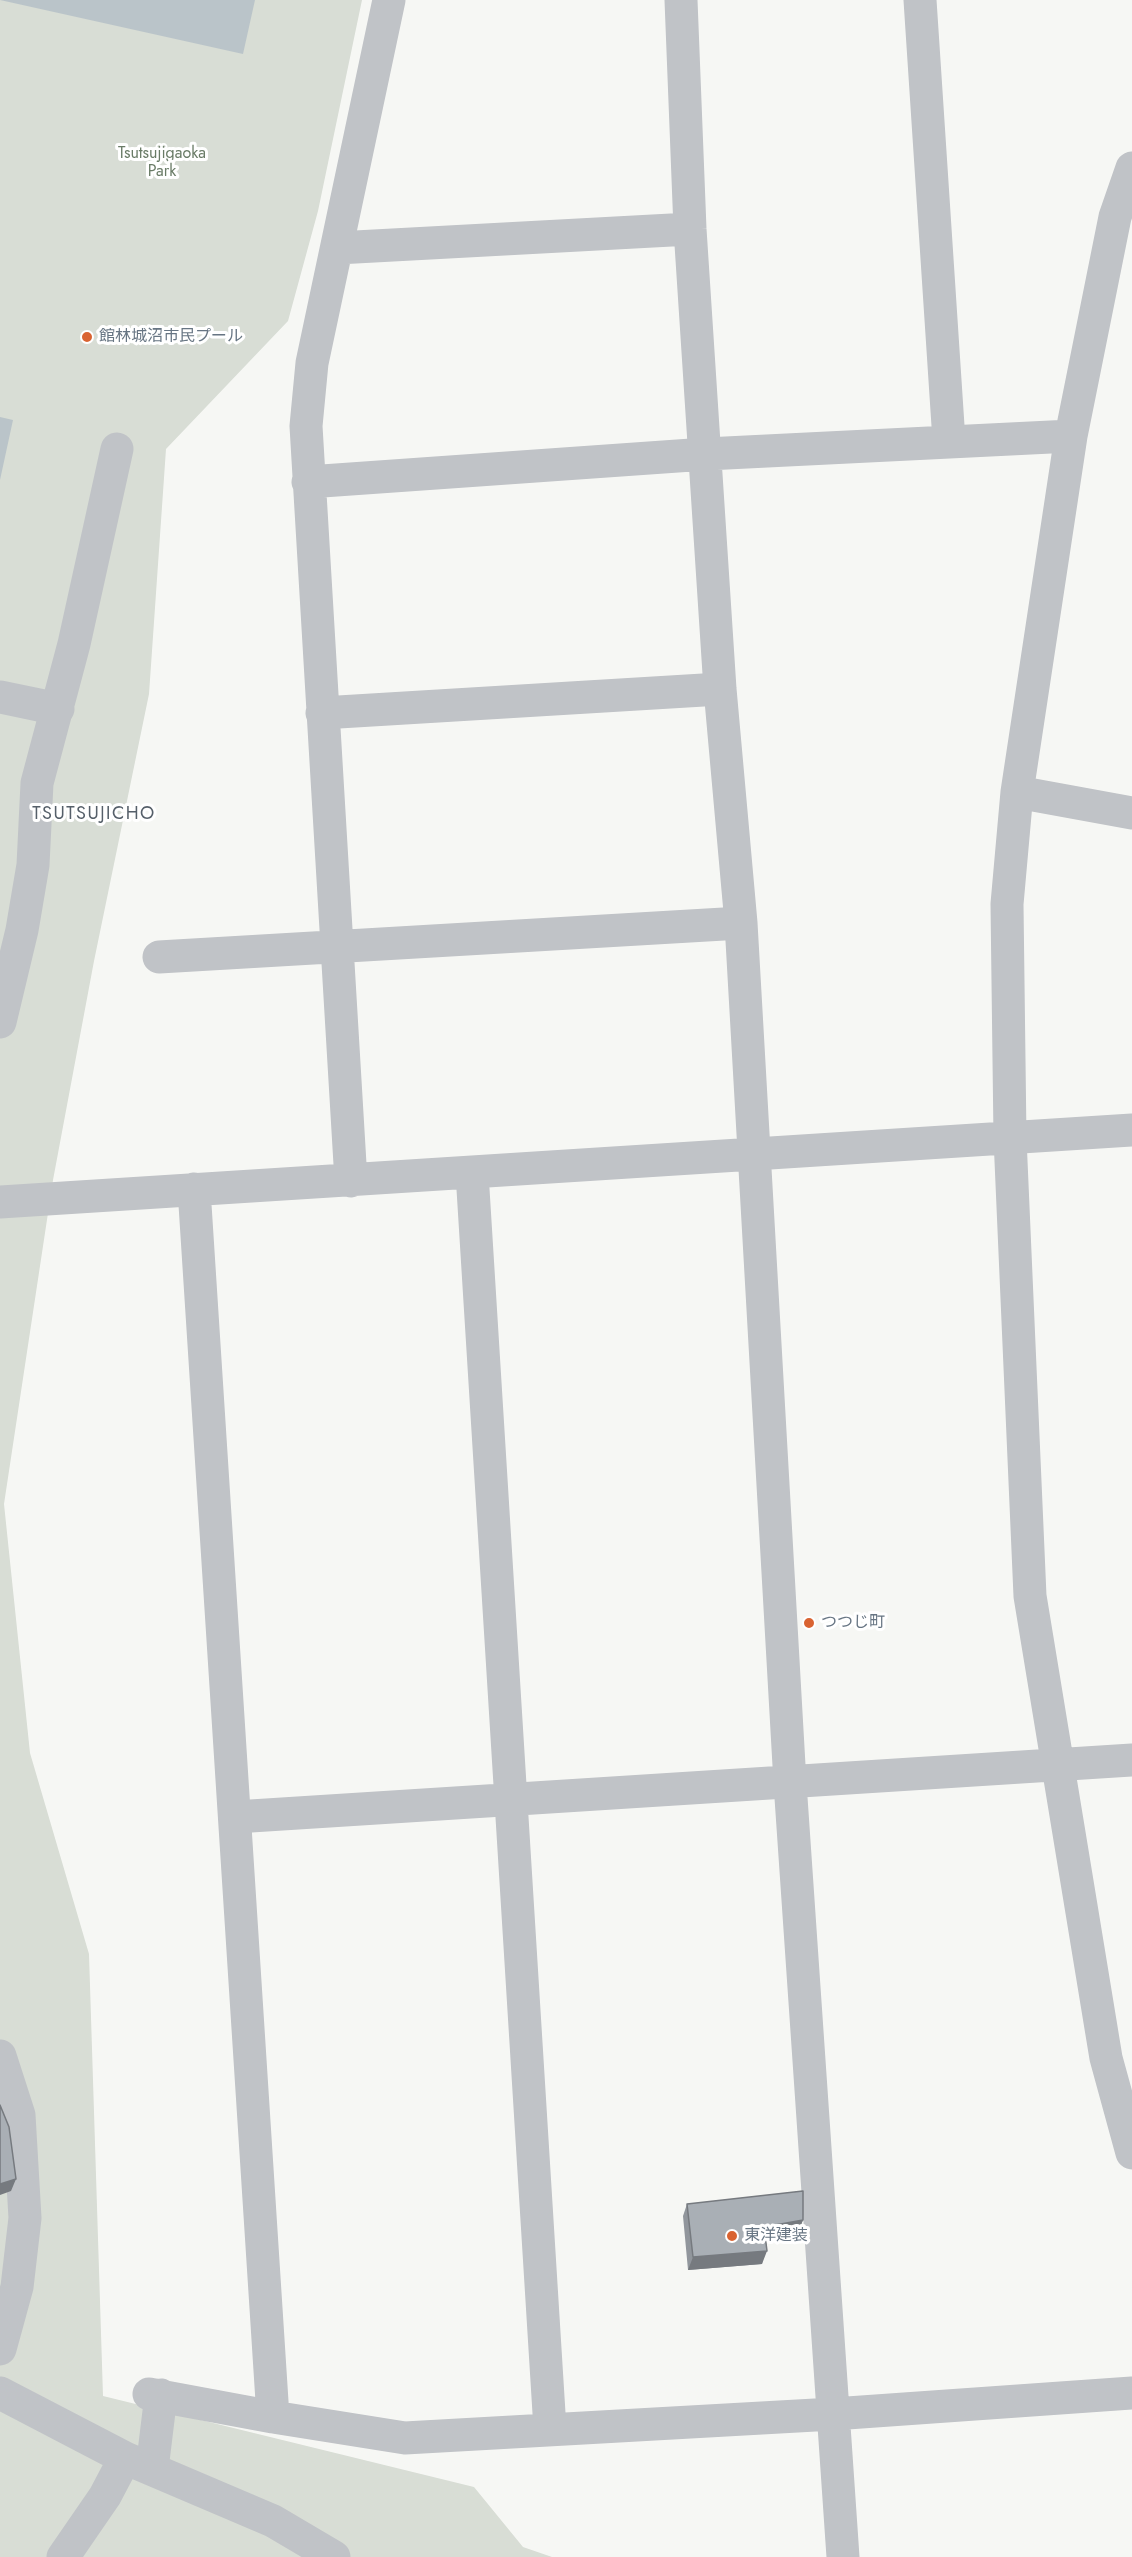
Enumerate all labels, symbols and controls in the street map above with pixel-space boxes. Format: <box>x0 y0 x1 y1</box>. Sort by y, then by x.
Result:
park label: Tsutsujigaoka Park <box>118 144 206 182</box>
place label: 館林城沼市民プール <box>99 327 243 347</box>
marker: 館林城沼市民プール <box>80 330 94 344</box>
district label: TSUTSUJICHO <box>32 804 156 826</box>
place label: つつじ町 <box>821 1613 885 1633</box>
marker: つつじ町 <box>802 1616 816 1630</box>
place label: 東洋建装 <box>744 2226 808 2246</box>
marker: 東洋建装 <box>725 2229 739 2243</box>

